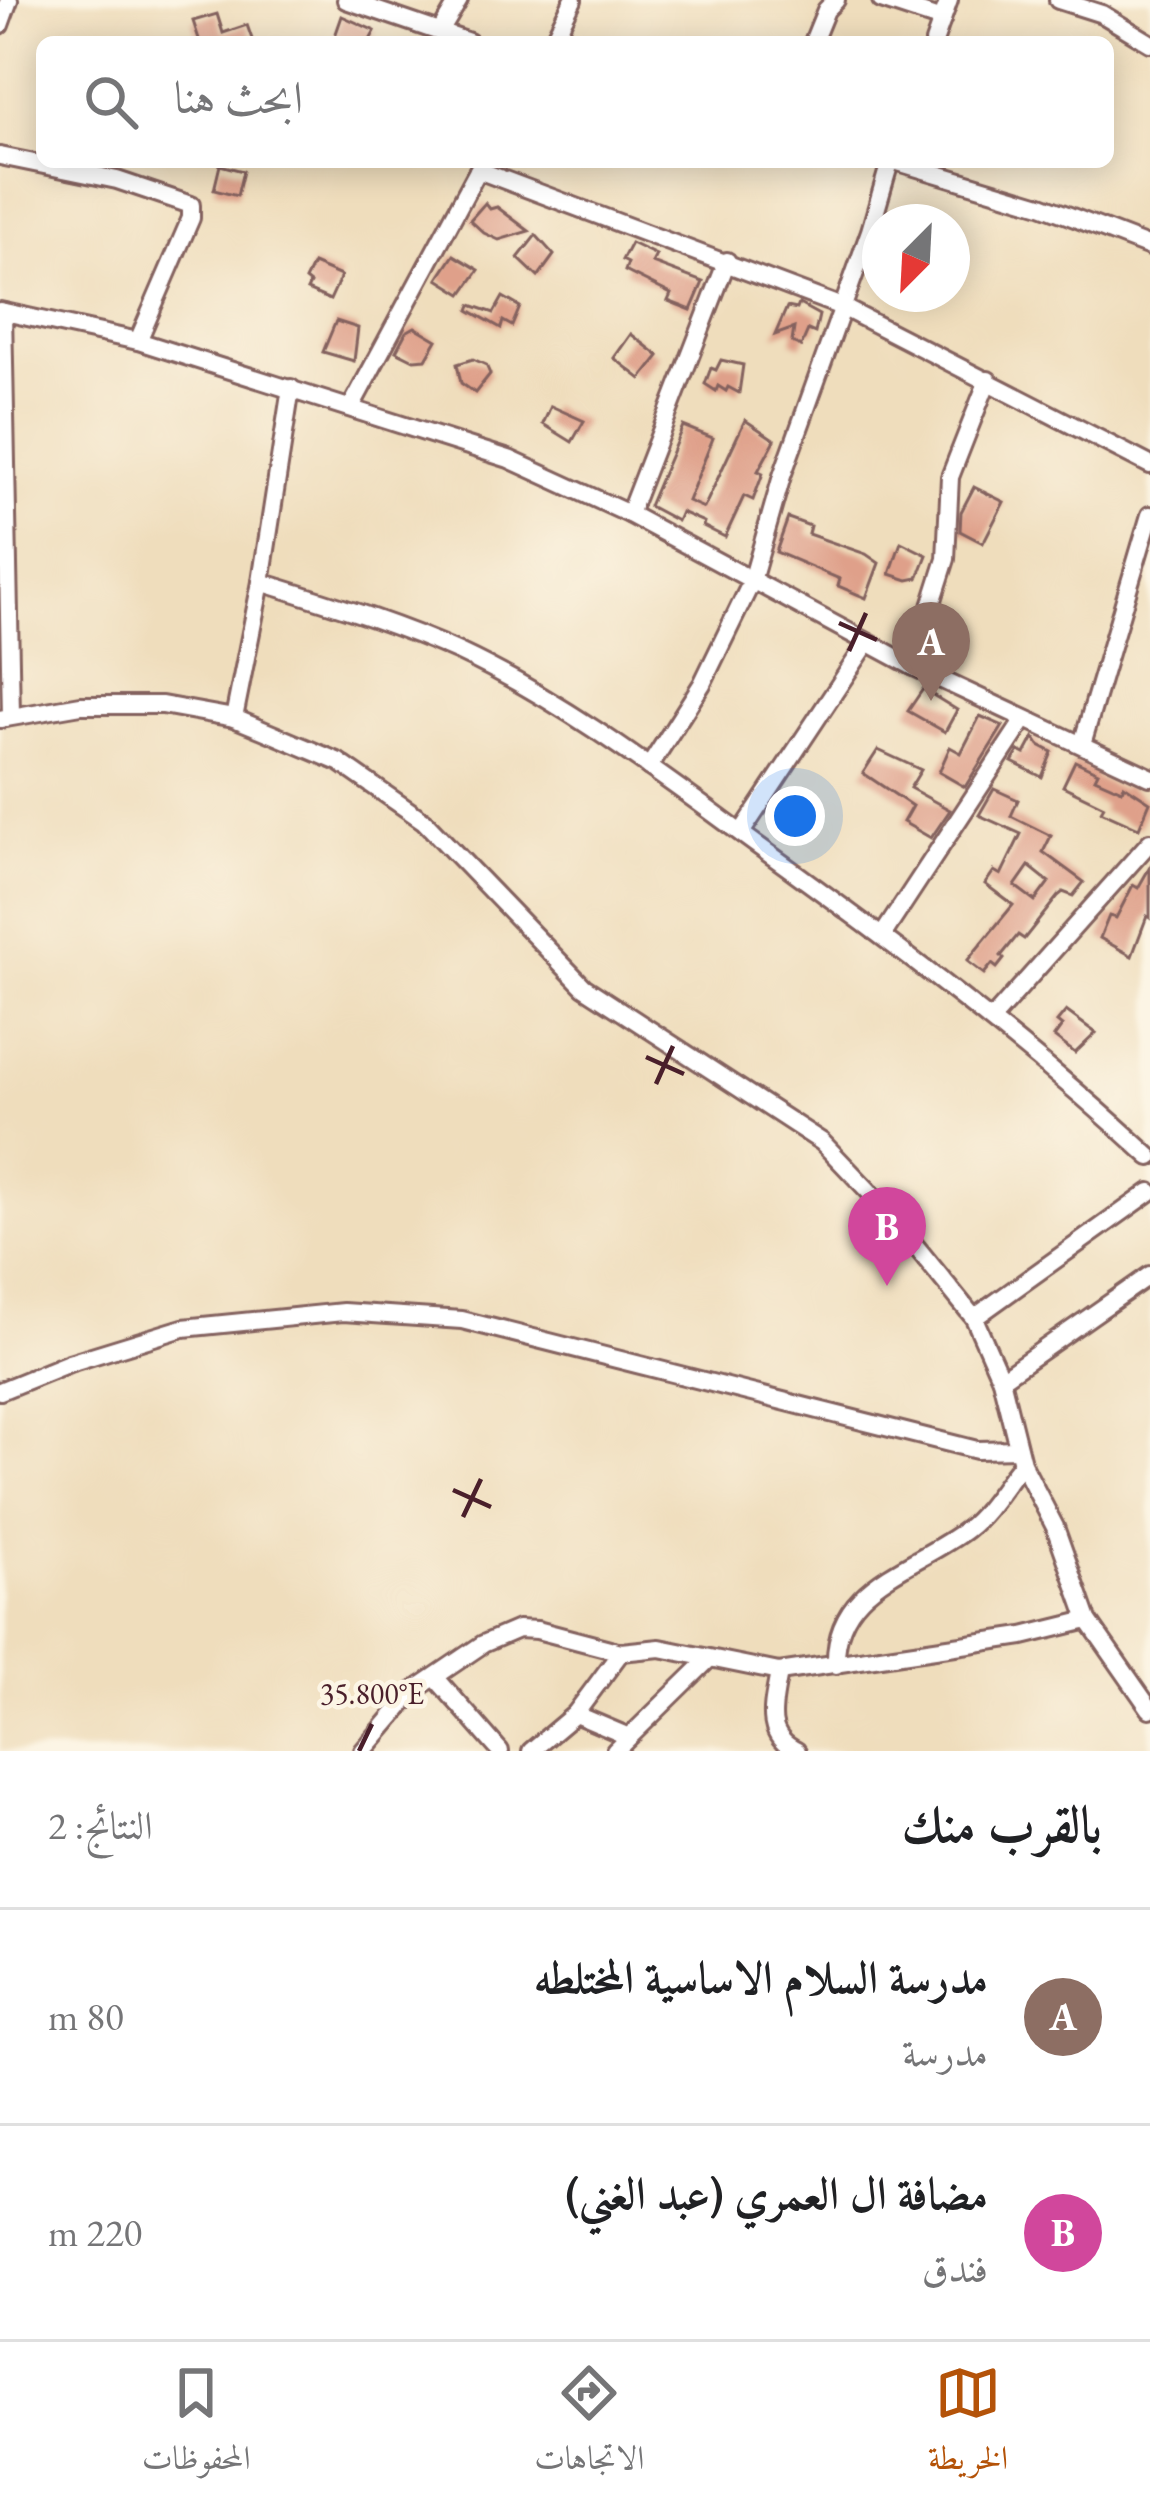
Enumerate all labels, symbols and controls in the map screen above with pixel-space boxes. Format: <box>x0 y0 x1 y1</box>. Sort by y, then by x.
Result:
search box <box>36 36 1114 168</box>
text: ابحث هنا <box>174 68 303 126</box>
icon: search <box>78 69 144 135</box>
north arrow <box>862 204 970 312</box>
pin: A <box>892 602 970 701</box>
your location <box>765 786 825 846</box>
pin: B <box>848 1187 926 1286</box>
text: 35.800°E <box>320 1674 424 1713</box>
text: بالقرب منك <box>901 1791 1102 1857</box>
text: النتائج: 2 <box>48 1800 153 1851</box>
text: مدرسة السلام الاساسية المختلطه <box>534 1948 988 2006</box>
text: 80 m <box>48 1991 124 2042</box>
text: A <box>1049 1991 1077 2042</box>
text: مدرسة <box>902 2027 988 2078</box>
text: مضافة ال العمري (عبد الغني) <box>565 2164 988 2222</box>
text: 220 m <box>48 2207 142 2258</box>
text: B <box>1051 2207 1075 2258</box>
text: فندق <box>922 2243 988 2294</box>
tab: المحفوظات <box>142 2360 251 2490</box>
tab: الاتجاهات <box>534 2360 644 2490</box>
tab: الخريطة <box>928 2360 1008 2490</box>

